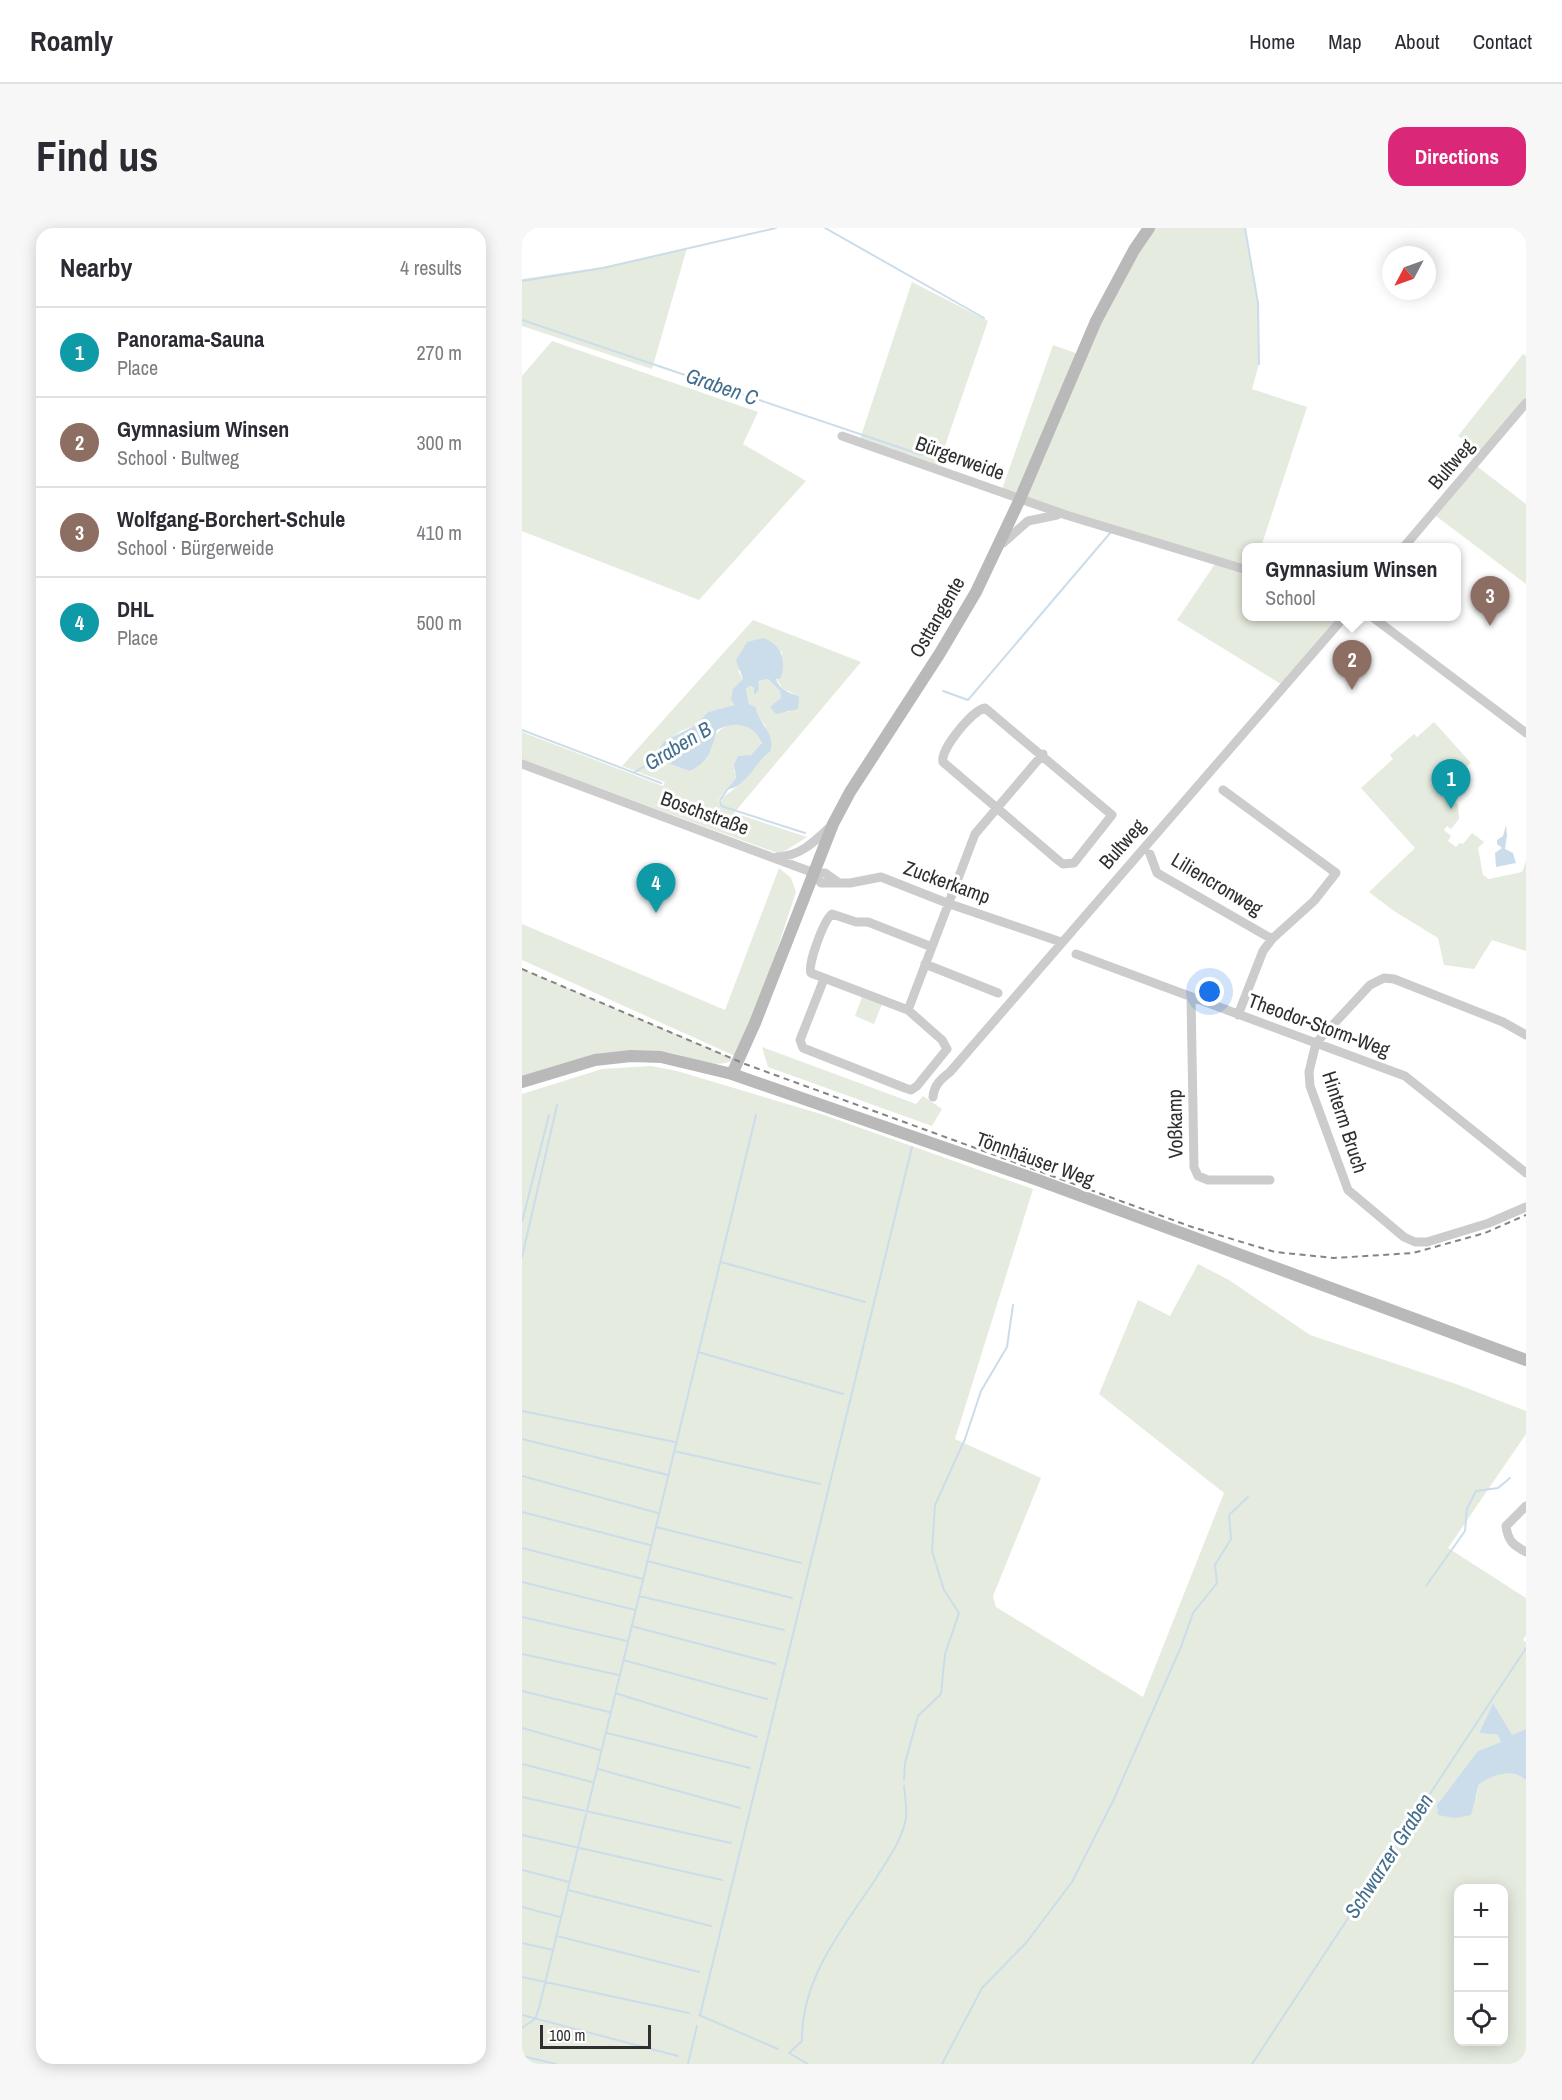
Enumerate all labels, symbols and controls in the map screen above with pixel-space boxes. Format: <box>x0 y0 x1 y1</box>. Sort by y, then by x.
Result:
text: Roamly <box>30 22 113 60</box>
text: Home <box>1249 27 1295 56</box>
text: Map <box>1328 27 1362 56</box>
text: About <box>1395 27 1440 56</box>
text: Contact <box>1473 27 1532 56</box>
button: Directions <box>1388 127 1526 186</box>
text: Find us <box>36 128 158 184</box>
north arrow <box>1382 246 1436 300</box>
text: Nearby <box>60 250 132 285</box>
text: 4 results <box>400 254 462 281</box>
text: Panorama-Sauna <box>117 324 264 354</box>
text: 1 <box>75 339 84 366</box>
text: 270 m <box>416 339 462 366</box>
text: Place <box>117 354 158 381</box>
water label: Graben C <box>682 361 762 412</box>
text: Gymnasium Winsen <box>117 414 289 444</box>
text: 2 <box>75 429 84 456</box>
text: 300 m <box>416 429 462 456</box>
street label: Bürgerweide <box>912 429 1008 486</box>
street label: Bultweg <box>1422 433 1480 495</box>
text: School · Bultweg <box>117 444 239 471</box>
text: Wolfgang-Borchert-Schule <box>117 504 345 534</box>
text: 3 <box>75 519 84 546</box>
text: 410 m <box>416 519 462 546</box>
text: School · Bürgerweide <box>117 534 274 561</box>
popup <box>1242 543 1461 621</box>
text: Gymnasium Winsen <box>1265 554 1438 584</box>
street label: Osttangente <box>903 571 971 662</box>
pin: 3 <box>1470 576 1510 626</box>
text: School <box>1265 584 1315 611</box>
text: DHL <box>117 594 154 624</box>
text: 4 <box>75 609 84 636</box>
text: 500 m <box>416 609 462 636</box>
text: Place <box>117 624 158 651</box>
pin: 2 <box>1332 640 1372 690</box>
water label: Graben B <box>639 714 717 777</box>
pin: 1 <box>1432 760 1470 809</box>
street label: Boschstraße <box>657 784 753 841</box>
street label: Bultweg <box>1092 813 1151 875</box>
street label: Liliencronweg <box>1167 846 1268 921</box>
street label: Zuckerkamp <box>900 853 994 910</box>
pin: 4 <box>636 864 676 913</box>
your location <box>1195 977 1224 1006</box>
street label: Theodor-Storm-Weg <box>1244 986 1394 1063</box>
street label: Hinterm Bruch <box>1316 1067 1375 1176</box>
street label: Voßkamp <box>1160 1089 1189 1159</box>
street label: Tönnhäuser Weg <box>972 1125 1098 1192</box>
water label: Schwarzer Graben <box>1337 1788 1440 1924</box>
map controls <box>1454 1884 1508 2046</box>
button: + <box>1454 1884 1508 1938</box>
button: − <box>1454 1938 1508 1992</box>
button: locate <box>1454 1992 1508 2046</box>
scale bar <box>540 2022 651 2050</box>
text: 100 m <box>549 2024 585 2046</box>

